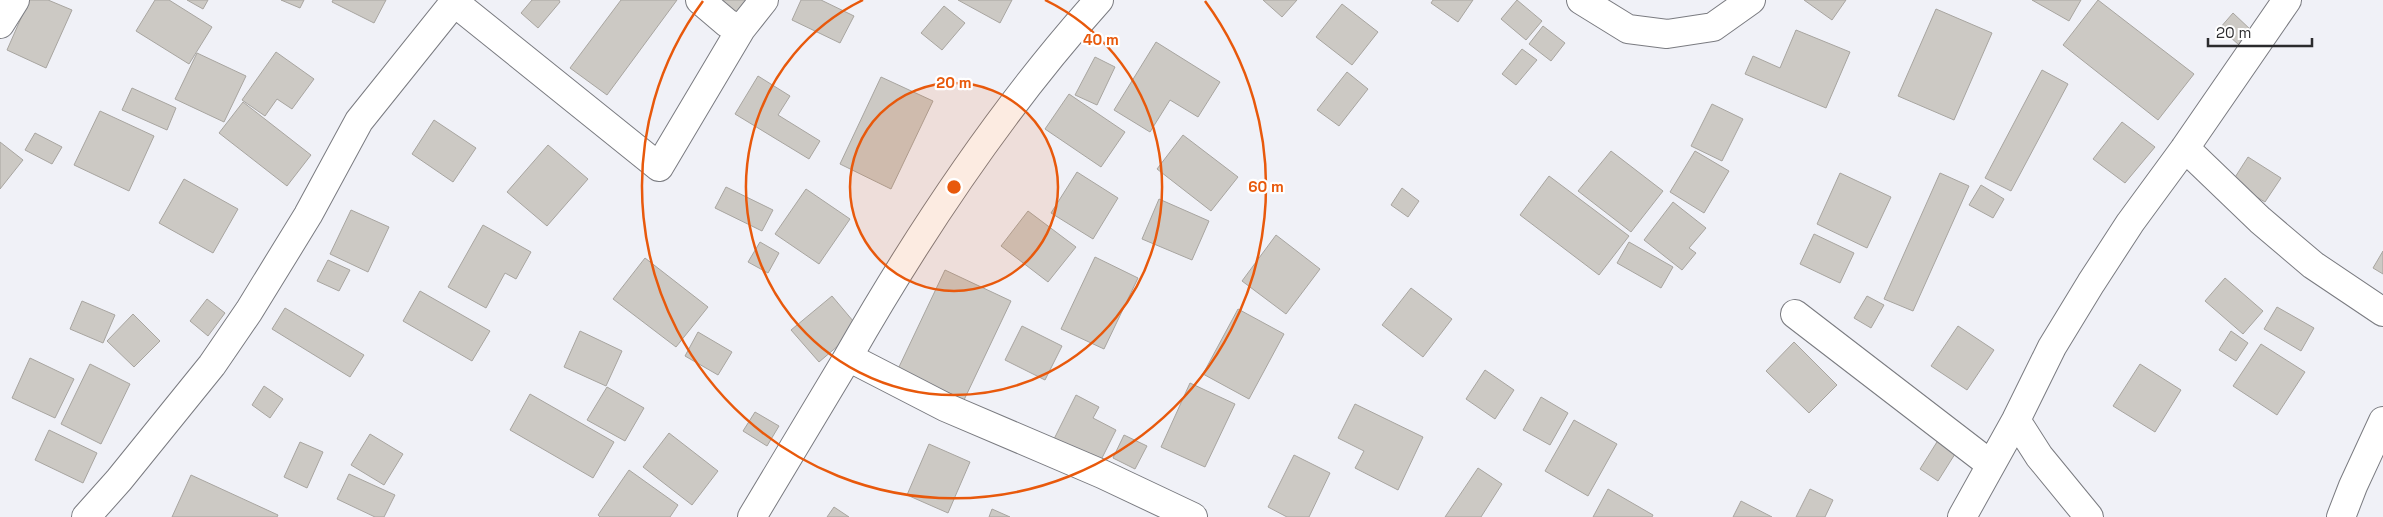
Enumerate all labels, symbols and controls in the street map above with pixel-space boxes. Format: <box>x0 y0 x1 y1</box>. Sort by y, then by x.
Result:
scale bar <box>2208 15 2312 47</box>
text: 20 m <box>2216 23 2251 42</box>
text: 40 m <box>1083 30 1119 49</box>
text: 20 m <box>936 73 972 92</box>
text: 60 m <box>1248 177 1284 196</box>
centre of rings <box>945 178 963 196</box>

